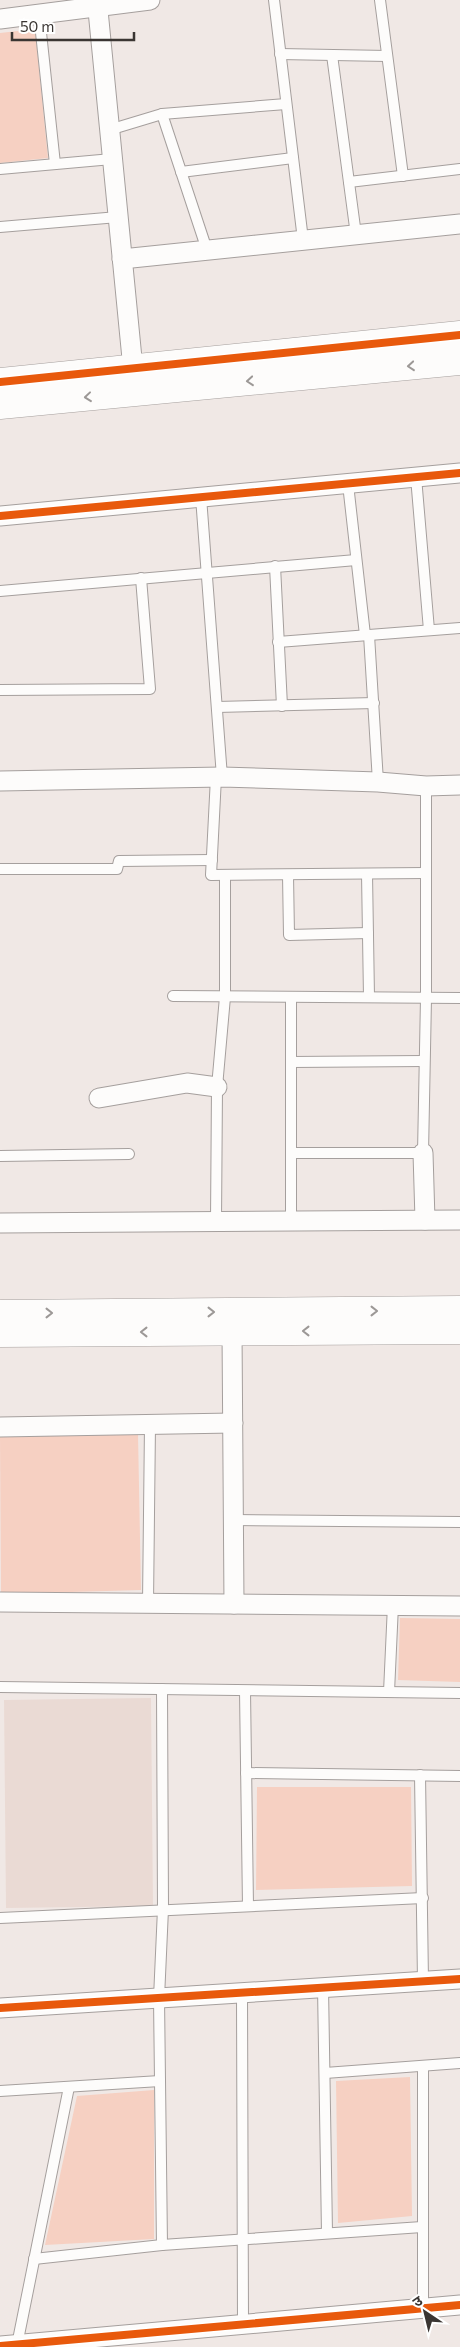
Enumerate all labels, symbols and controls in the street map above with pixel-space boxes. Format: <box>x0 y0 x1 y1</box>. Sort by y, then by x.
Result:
scale bar <box>12 10 135 42</box>
text: 50 m <box>20 17 54 35</box>
one-way arrow <box>407 360 415 371</box>
one-way arrow <box>245 375 253 386</box>
one-way arrow <box>84 391 92 402</box>
one-way arrow <box>370 1305 378 1316</box>
one-way arrow <box>208 1307 215 1317</box>
one-way arrow <box>45 1308 53 1318</box>
one-way arrow <box>302 1326 310 1336</box>
one-way arrow <box>140 1327 148 1337</box>
north arrow <box>400 2287 450 2337</box>
text: उ <box>409 2291 426 2310</box>

